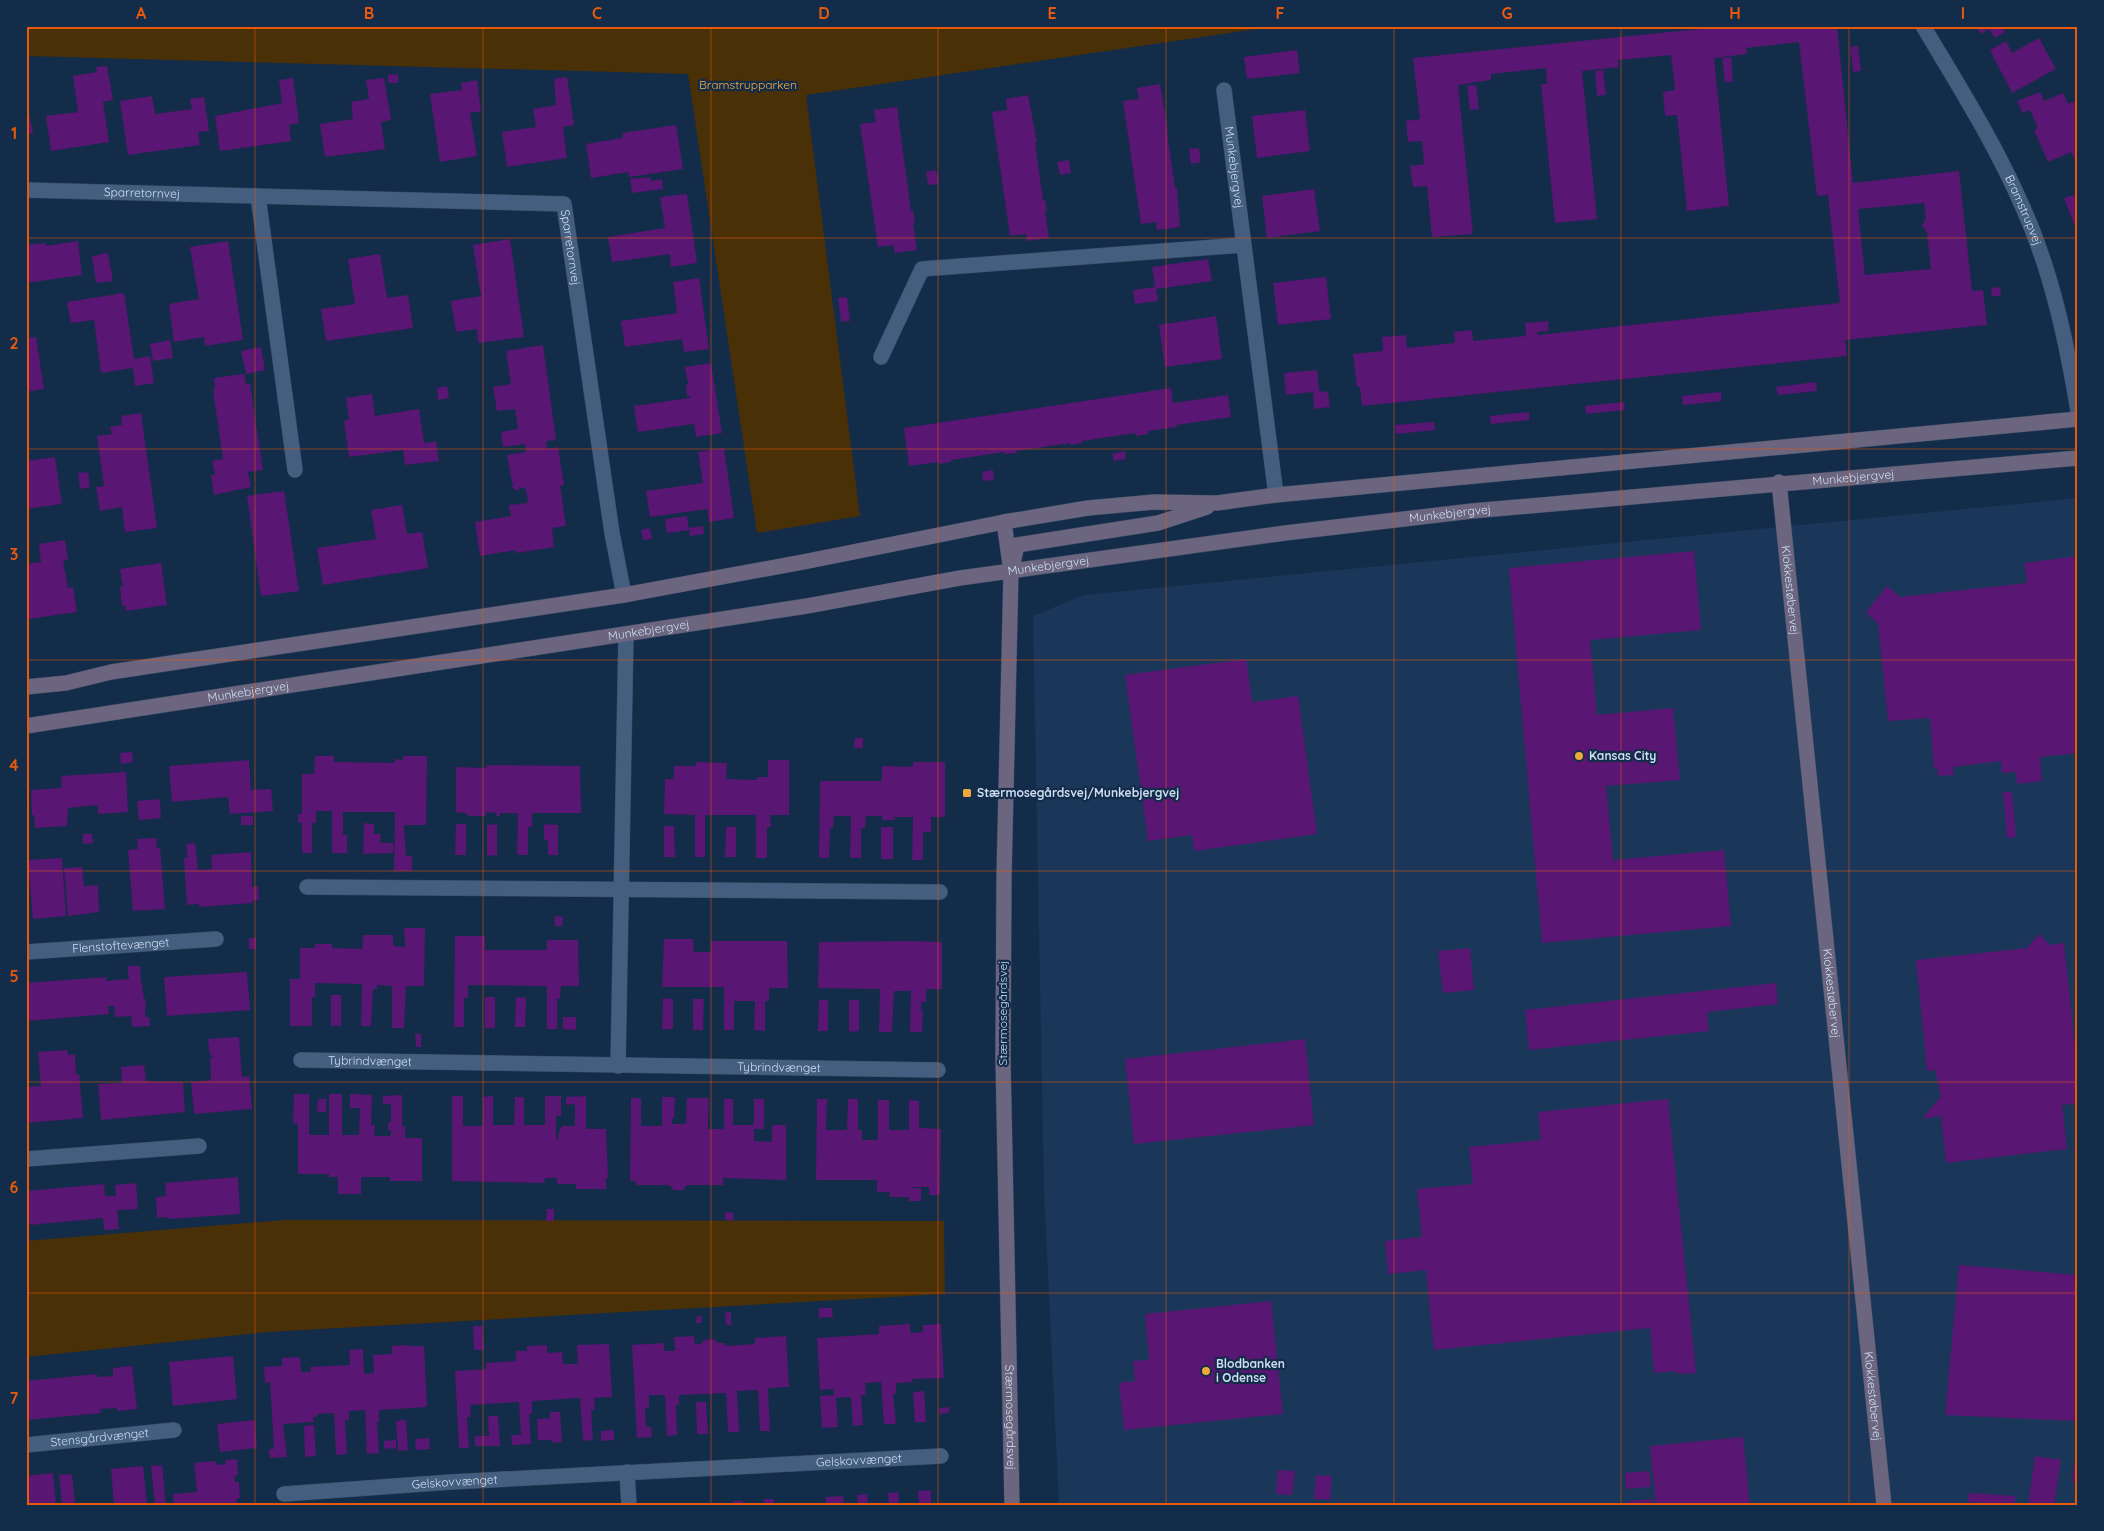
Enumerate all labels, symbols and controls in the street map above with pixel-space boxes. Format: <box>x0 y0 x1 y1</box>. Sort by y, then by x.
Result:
text: A <box>136 3 147 23</box>
text: B <box>364 3 374 23</box>
text: C <box>592 3 602 23</box>
text: D <box>818 3 830 23</box>
text: E <box>1047 3 1057 23</box>
text: F <box>1276 3 1285 23</box>
text: G <box>1501 3 1513 23</box>
text: H <box>1729 3 1741 23</box>
text: I <box>1961 3 1965 23</box>
park label: Bramstrupparken <box>699 77 797 92</box>
text: 1 <box>11 123 17 143</box>
street label: Munkebjergvej <box>1222 126 1247 209</box>
street label: Bramstrupvej <box>2002 172 2045 247</box>
street label: Sparretornvej <box>104 184 180 201</box>
street label: Sparretornvej <box>558 209 584 286</box>
text: 2 <box>9 333 19 353</box>
street label: Munkebjergvej <box>1812 466 1895 488</box>
street label: Munkebjergvej <box>1408 501 1492 525</box>
text: 3 <box>10 544 18 564</box>
street label: Klokkestøbervej <box>1779 545 1803 636</box>
street label: Munkebjergvej <box>1007 552 1090 578</box>
street label: Munkebjergvej <box>607 616 690 643</box>
street label: Munkebjergvej <box>207 678 290 705</box>
place label: Kansas City <box>1589 748 1656 763</box>
marker: Kansas City <box>1573 750 1585 762</box>
text: 4 <box>9 755 19 775</box>
place label: Stærmosegårdsvej/Munkebjergvej <box>977 785 1179 800</box>
marker: Stærmosegårdsvej/Munkebjergvej <box>961 787 973 799</box>
street label: Flenstoftevænget <box>72 934 170 956</box>
street label: Klokkestøbervej <box>1820 948 1844 1039</box>
street label: Stærmosegårdsvej <box>995 960 1010 1066</box>
text: 5 <box>9 966 19 986</box>
street label: Tybrindvænget <box>328 1052 412 1069</box>
street label: Tybrindvænget <box>737 1059 821 1075</box>
text: 6 <box>10 1177 19 1197</box>
street label: Klokkestøbervej <box>1861 1351 1885 1442</box>
place label: Blodbanken i Odense <box>1216 1356 1285 1385</box>
street label: Stærmosegårdsvej <box>1002 1365 1019 1470</box>
marker: Blodbanken i Odense <box>1200 1365 1212 1377</box>
text: 7 <box>10 1388 19 1408</box>
street label: Stensgårdvænget <box>50 1425 149 1449</box>
street label: Gelskovvænget <box>816 1450 902 1470</box>
street label: Gelskovvænget <box>411 1472 498 1492</box>

